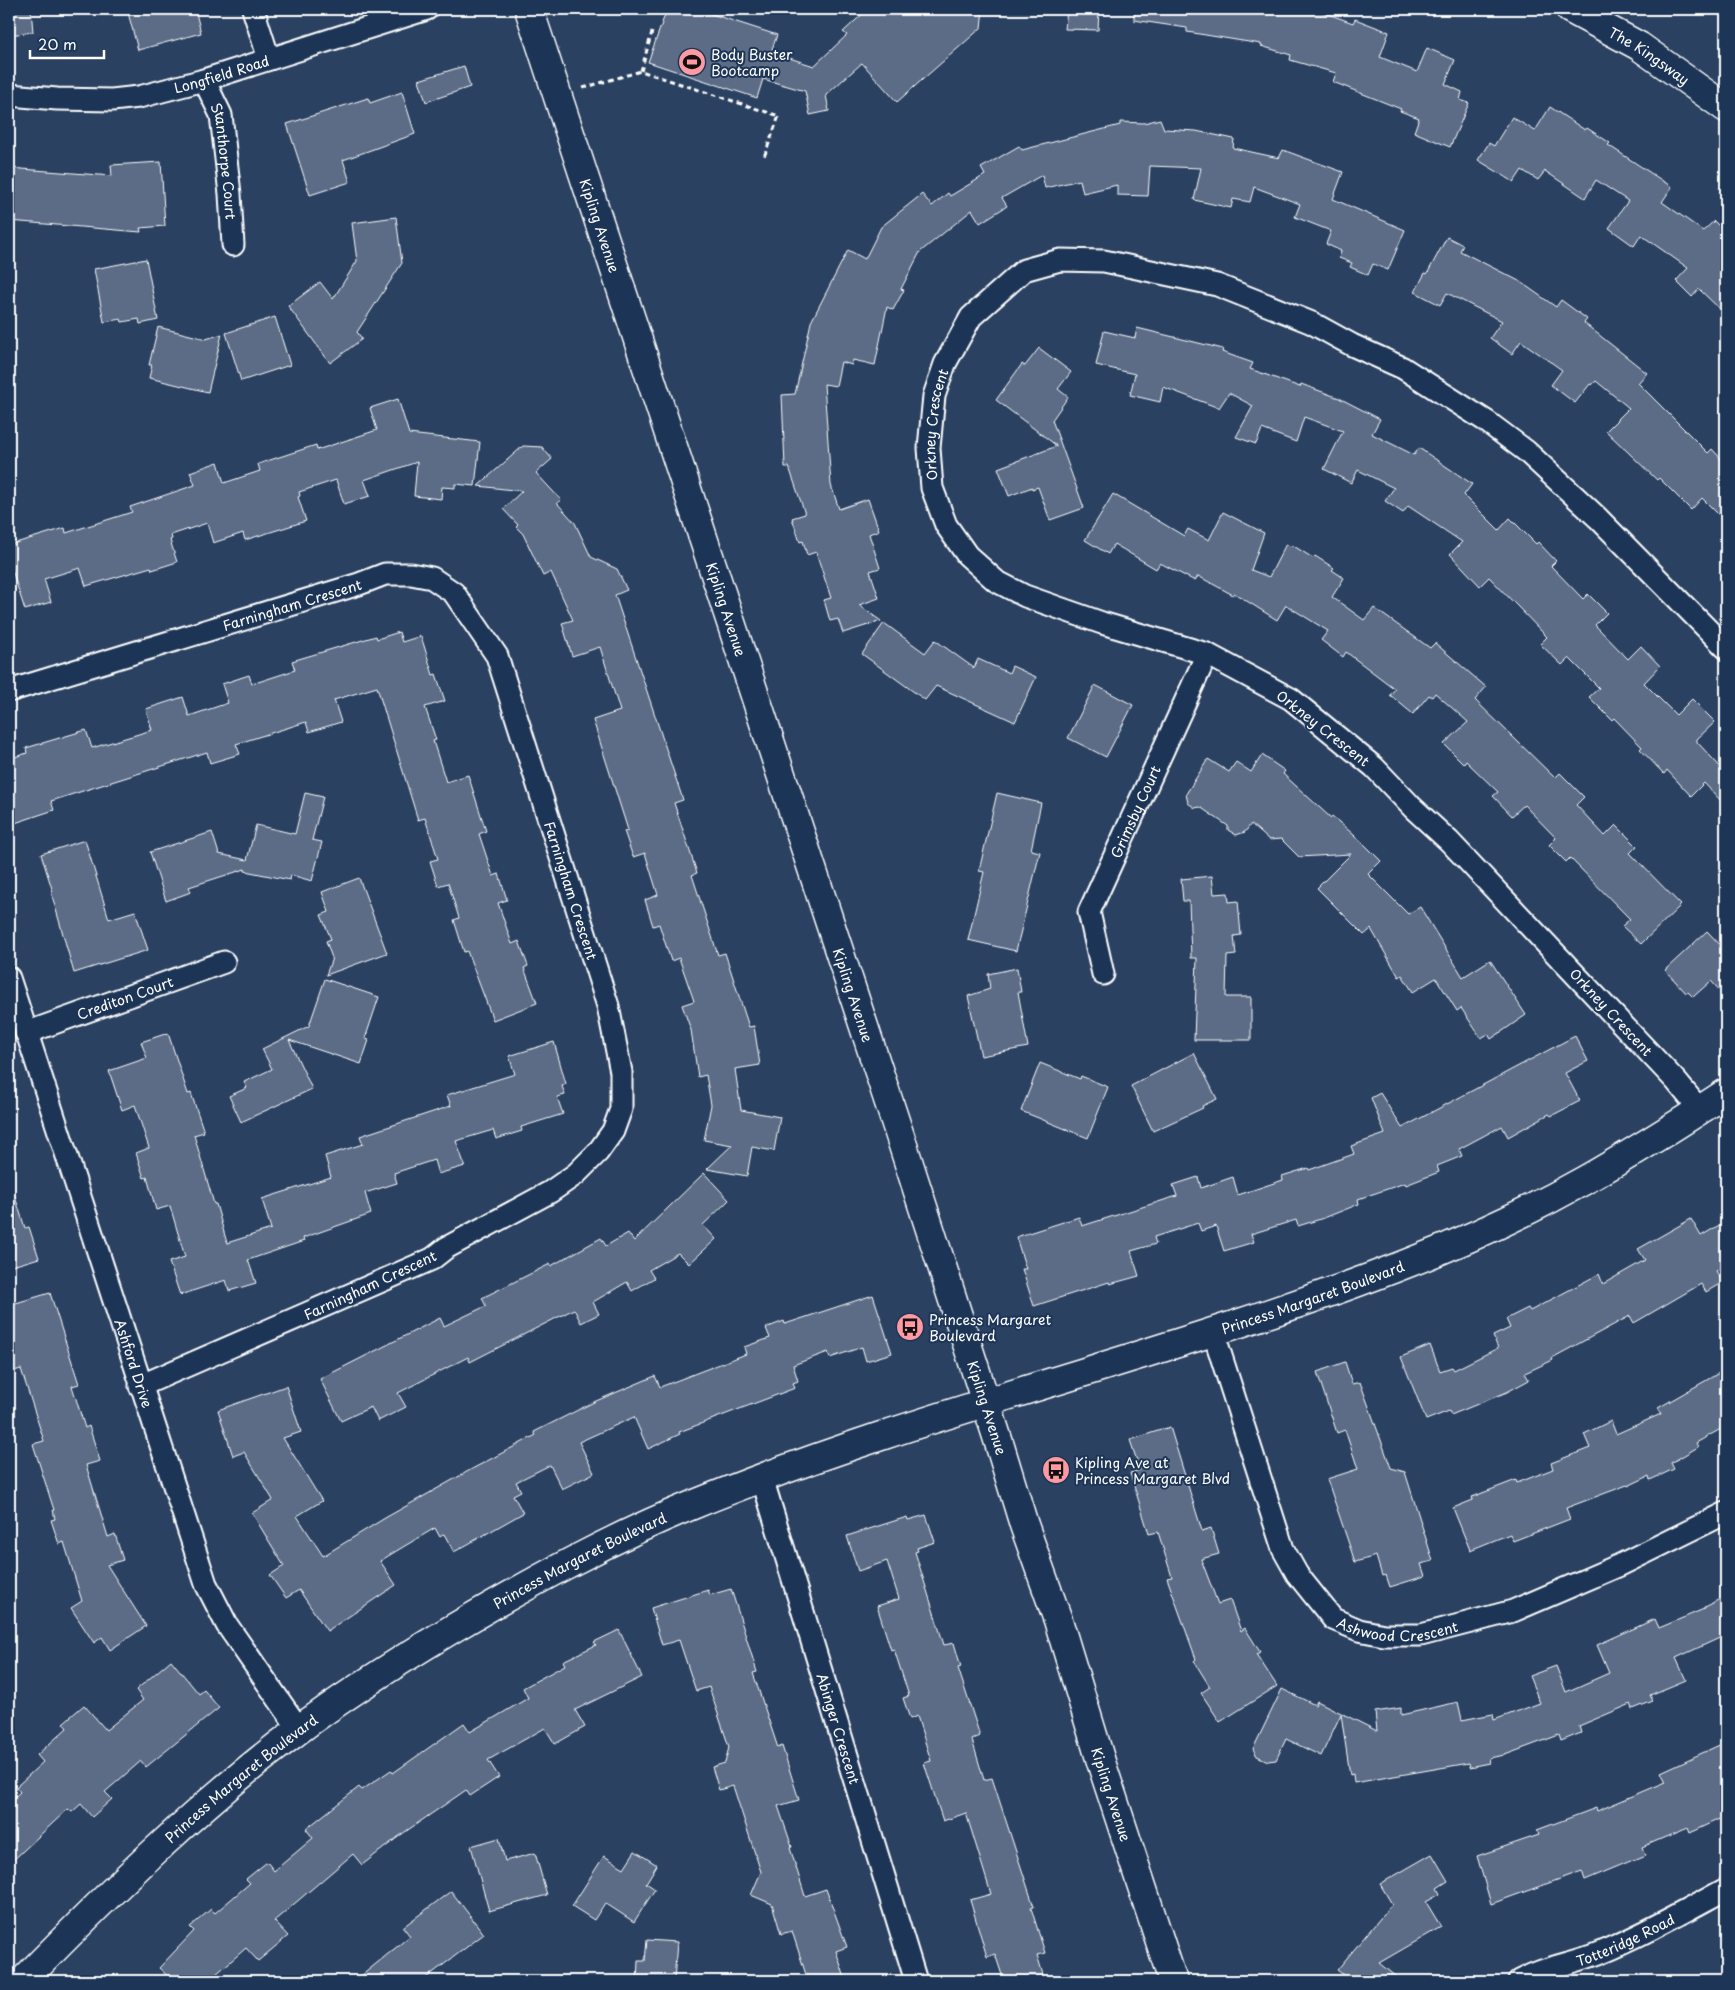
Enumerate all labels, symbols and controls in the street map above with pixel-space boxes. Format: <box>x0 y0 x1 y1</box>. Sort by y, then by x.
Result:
street label: The Kingsway <box>1605 21 1694 89</box>
scale bar <box>30 28 104 60</box>
text: 20 m <box>38 32 77 55</box>
place label: Body Buster Bootcamp <box>711 44 793 81</box>
sports icon: Body Buster Bootcamp <box>677 47 707 77</box>
street label: Longfield Road <box>172 49 272 98</box>
street label: Stanthorpe Court <box>206 99 242 220</box>
street label: Kipling Avenue <box>575 176 626 276</box>
street label: Orkney Crescent <box>918 365 953 481</box>
street label: Kipling Avenue <box>701 560 752 659</box>
street label: Farningham Crescent <box>220 573 364 636</box>
street label: Orkney Crescent <box>1272 685 1374 771</box>
street label: Grimsby Court <box>1105 762 1165 861</box>
street label: Farningham Crescent <box>540 818 603 963</box>
street label: Kipling Avenue <box>828 945 879 1045</box>
street label: Orkney Crescent <box>1565 963 1657 1061</box>
street label: Crediton Court <box>74 971 176 1024</box>
street label: Farningham Crescent <box>300 1245 440 1325</box>
street label: Princess Margaret Boulevard <box>1219 1255 1407 1339</box>
place label: Princess Margaret Boulevard <box>929 1309 1052 1346</box>
bus stop icon: Princess Margaret Boulevard <box>895 1312 925 1342</box>
street label: Ashford Drive <box>110 1316 159 1411</box>
street label: Kipling Avenue <box>963 1358 1013 1458</box>
place label: Kipling Ave at Princess Margaret Blvd <box>1075 1452 1230 1489</box>
bus stop icon: Kipling Ave at Princess Margaret Blvd <box>1041 1455 1071 1485</box>
street label: Princess Margaret Boulevard <box>489 1507 670 1613</box>
street label: Ashwood Crescent <box>1334 1611 1460 1646</box>
street label: Abinger Crescent <box>812 1670 866 1787</box>
street label: Princess Margaret Boulevard <box>160 1709 322 1847</box>
street label: Kipling Avenue <box>1087 1745 1137 1844</box>
street label: Totteridge Road <box>1573 1908 1678 1971</box>

